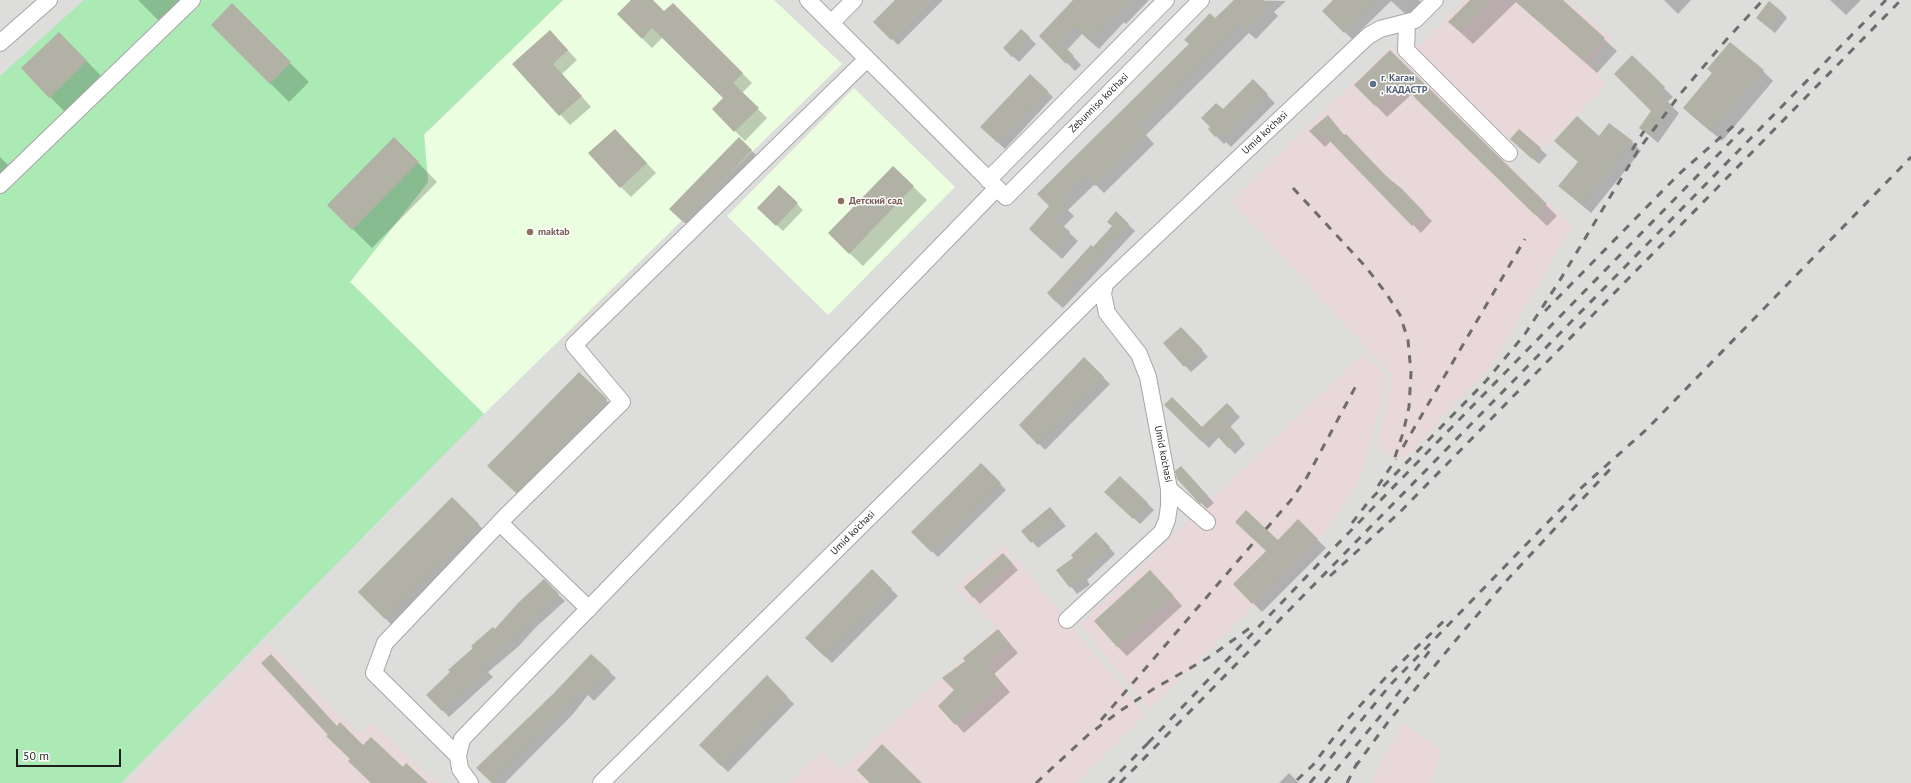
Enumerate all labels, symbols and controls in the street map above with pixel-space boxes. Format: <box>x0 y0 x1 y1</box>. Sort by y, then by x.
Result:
street label: Zebunniso ko'chasi <box>1067 71 1131 135</box>
place label: г. Каган , КАДАСТР <box>1381 72 1427 96</box>
marker: г. Каган , КАДАСТР <box>1368 79 1378 89</box>
street label: Umid ko'chasi <box>1240 109 1290 157</box>
place label: Детский сад <box>849 195 903 207</box>
marker: Детский сад <box>836 196 846 206</box>
place label: maktab <box>538 226 570 238</box>
marker: maktab <box>525 227 535 237</box>
street label: Umid ko'chasi <box>1152 424 1174 484</box>
street label: Umid ko'chasi <box>828 508 878 558</box>
scale bar <box>18 741 123 767</box>
text: 50 m <box>23 748 49 763</box>

